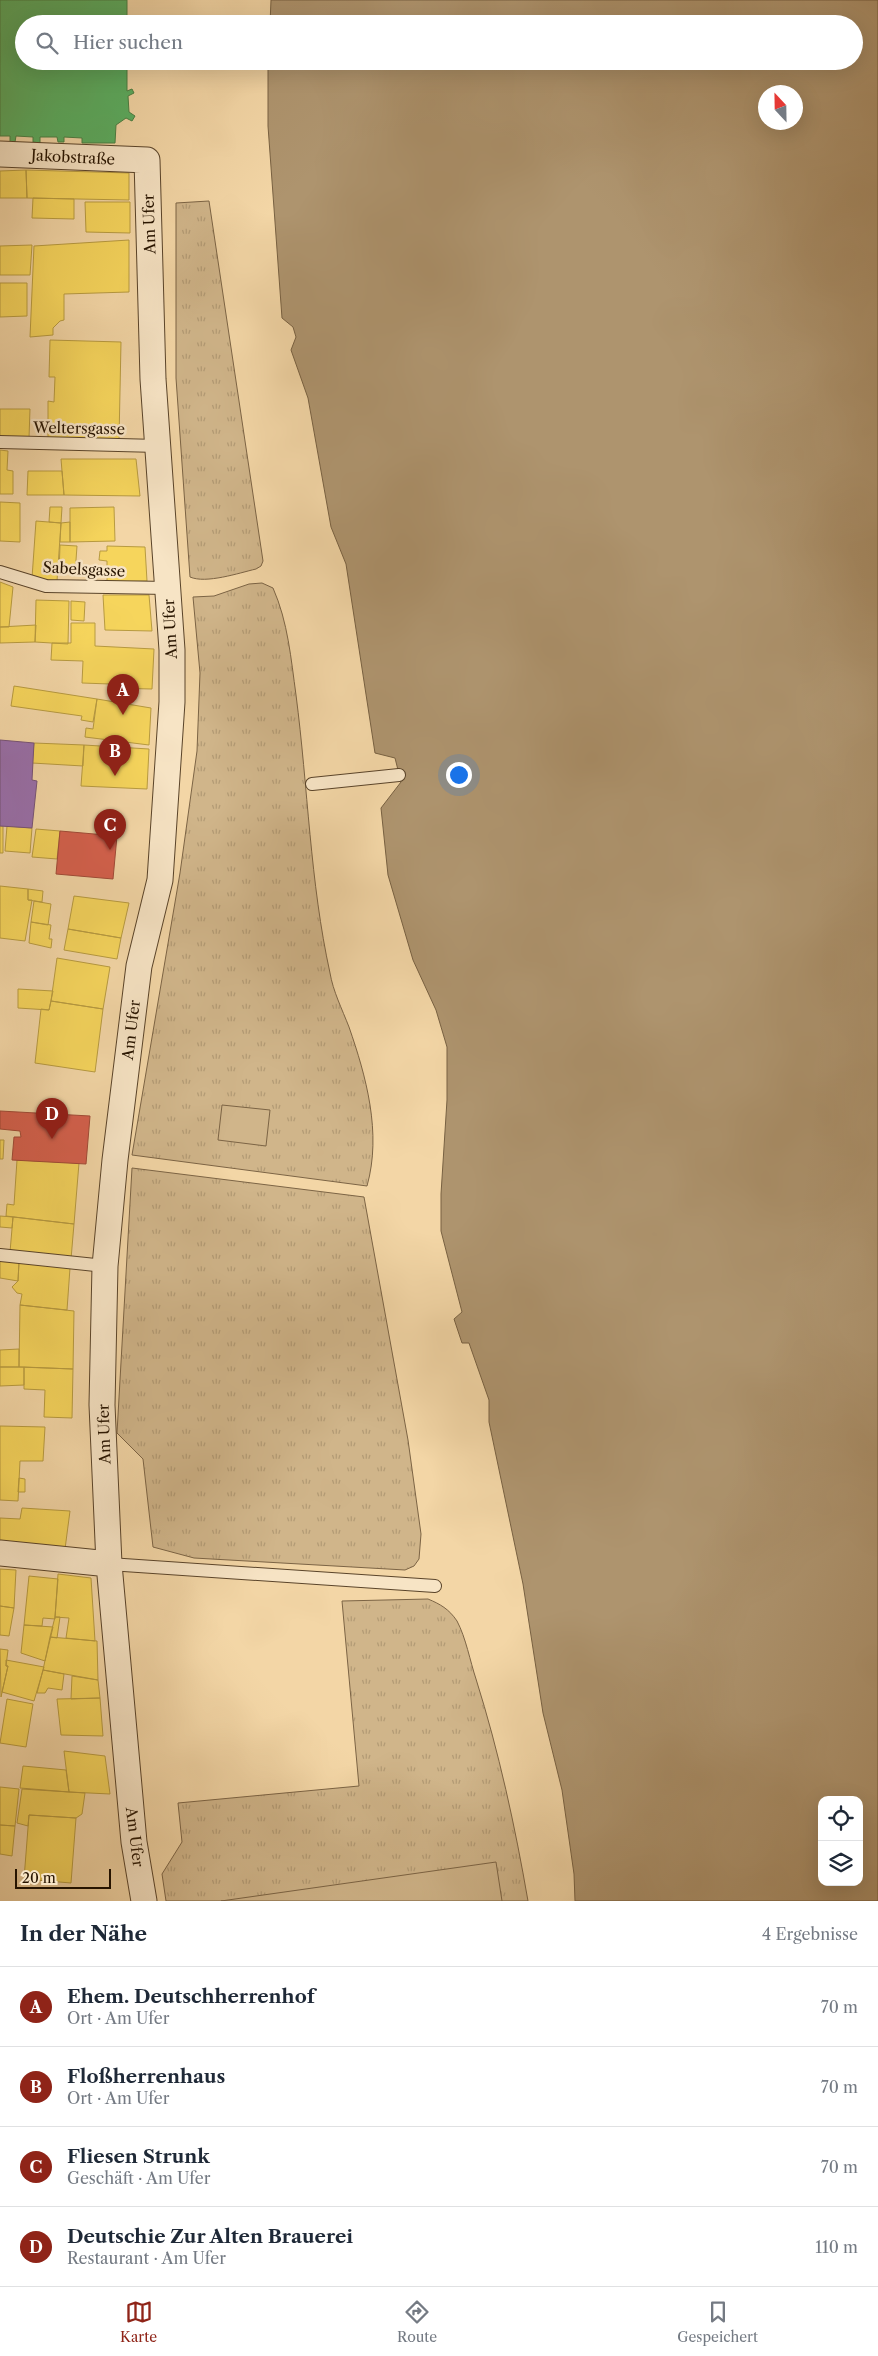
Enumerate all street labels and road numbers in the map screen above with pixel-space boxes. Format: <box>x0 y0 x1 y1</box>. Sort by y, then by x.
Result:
street label: Jakobstraße <box>29 145 115 169</box>
street label: Am Ufer <box>138 193 160 255</box>
street label: Weltersgasse <box>32 418 125 438</box>
street label: Sabelsgasse <box>42 557 126 581</box>
street label: Am Ufer <box>159 598 181 661</box>
street label: Am Ufer <box>118 998 144 1062</box>
street label: Am Ufer <box>93 1403 115 1465</box>
street label: Am Ufer <box>122 1805 148 1869</box>

